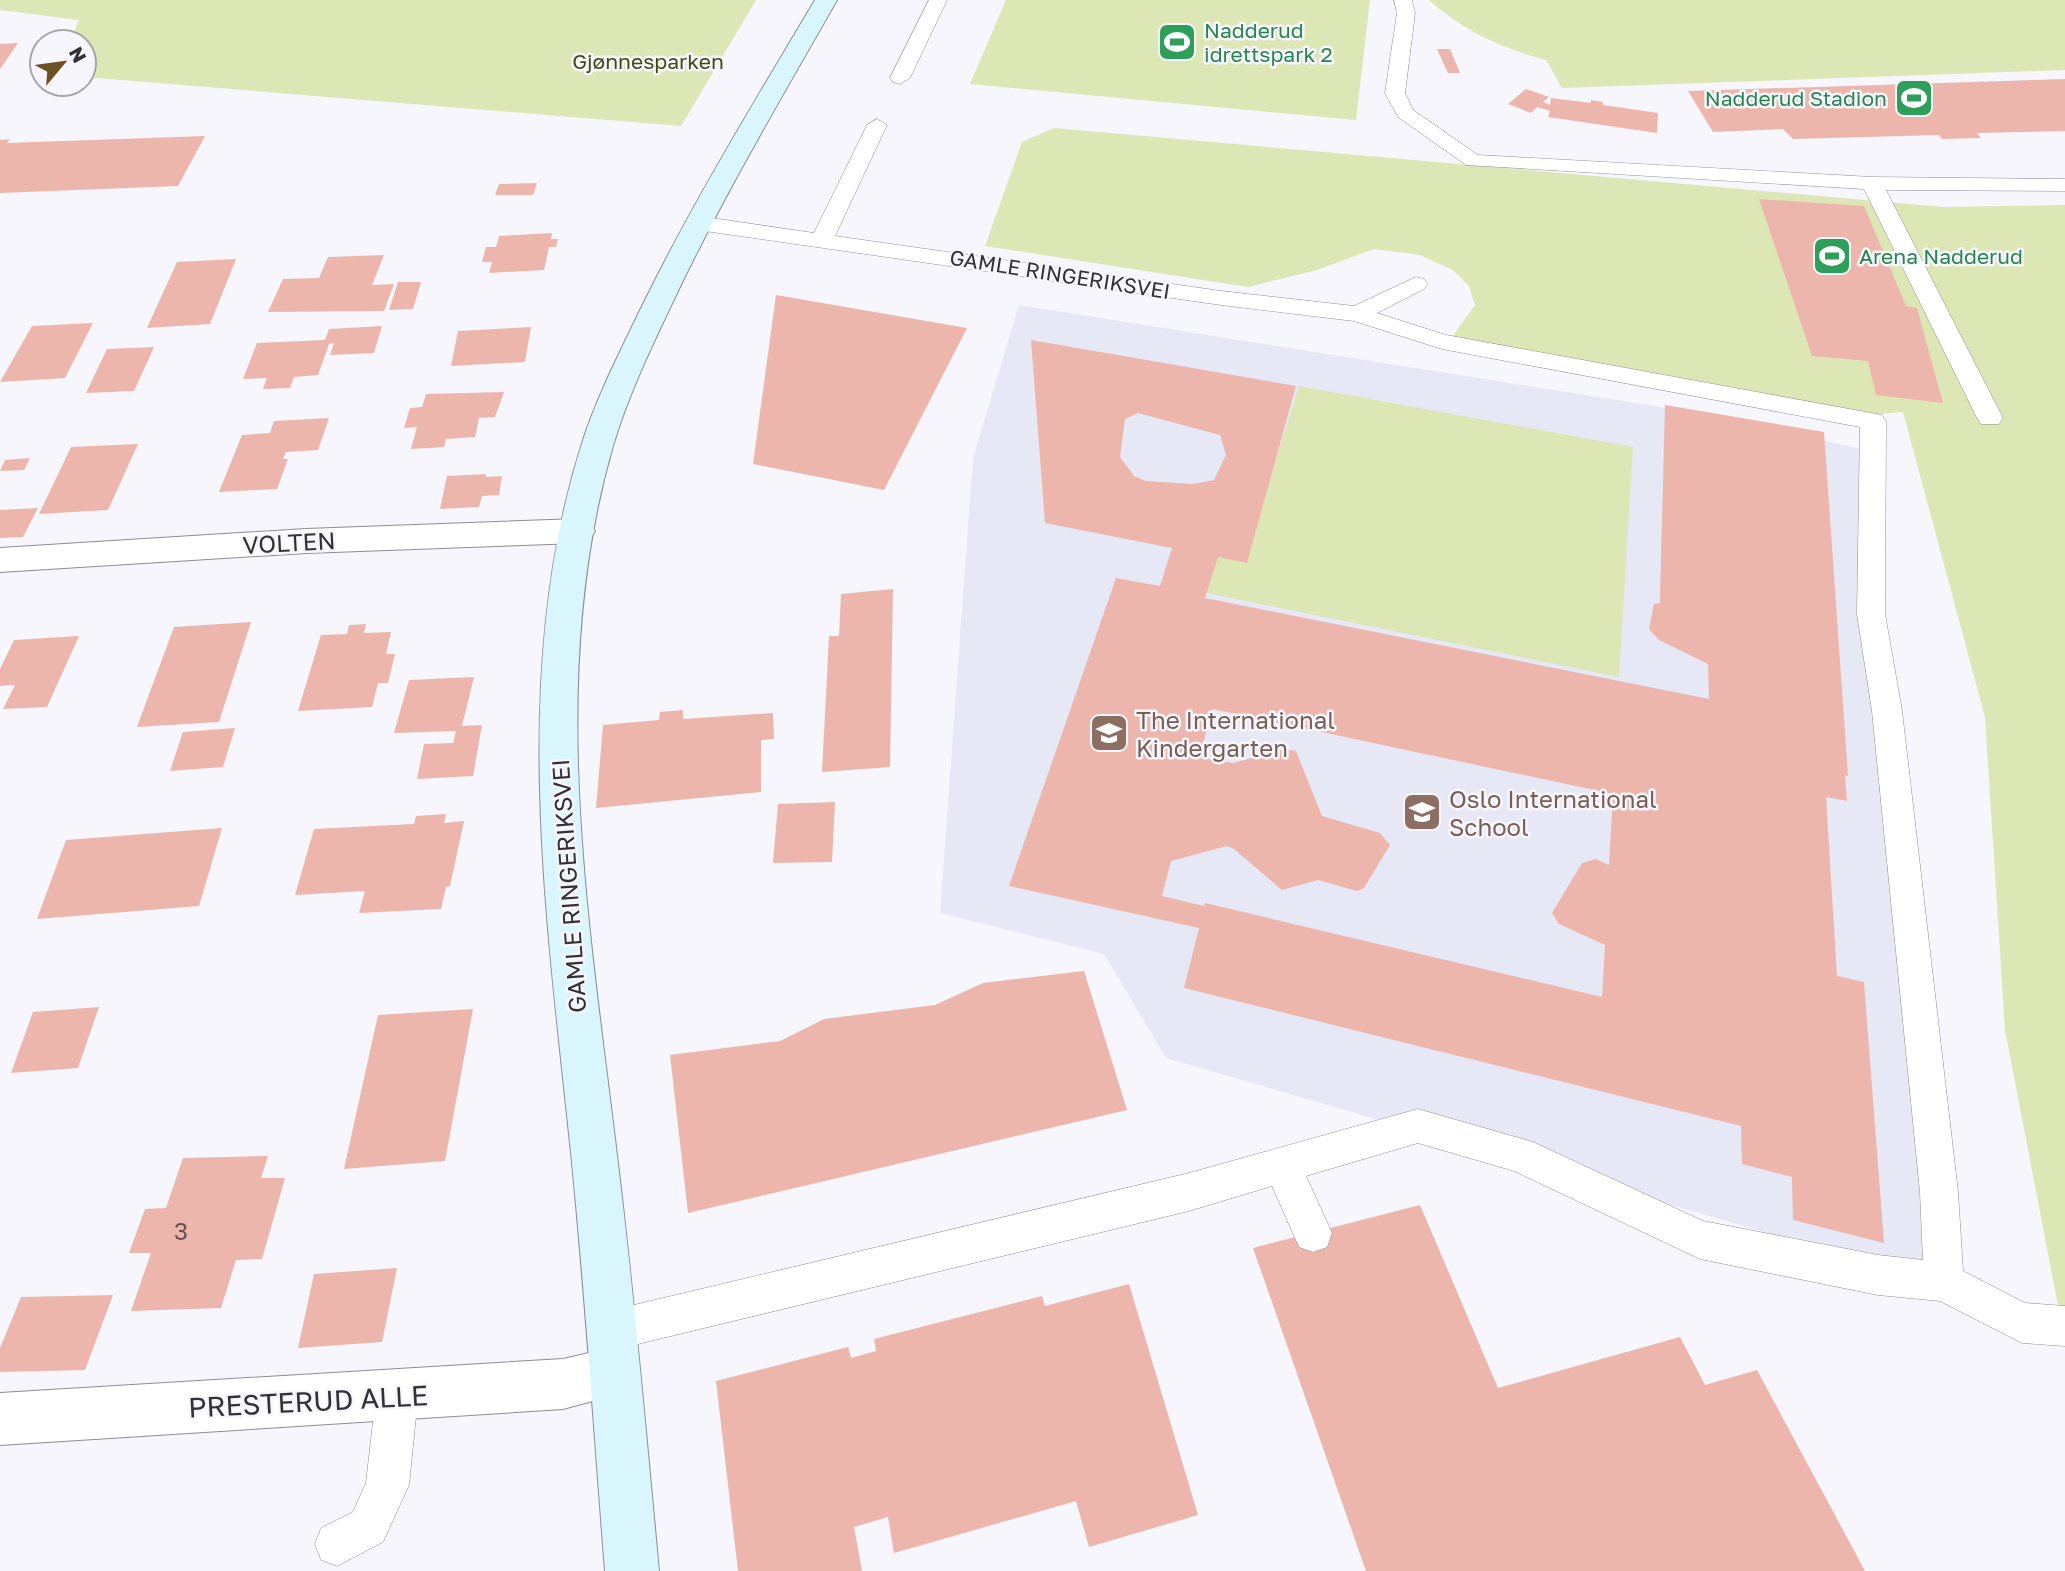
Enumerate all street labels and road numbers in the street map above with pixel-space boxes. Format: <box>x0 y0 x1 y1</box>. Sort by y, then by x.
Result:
street label: GAMLE RINGERIKSVEI <box>948 244 1172 304</box>
street label: VOLTEN <box>242 525 336 559</box>
street label: GAMLE RINGERIKSVEI <box>545 758 591 1014</box>
street label: PRESTERUD ALLE <box>187 1378 429 1424</box>

